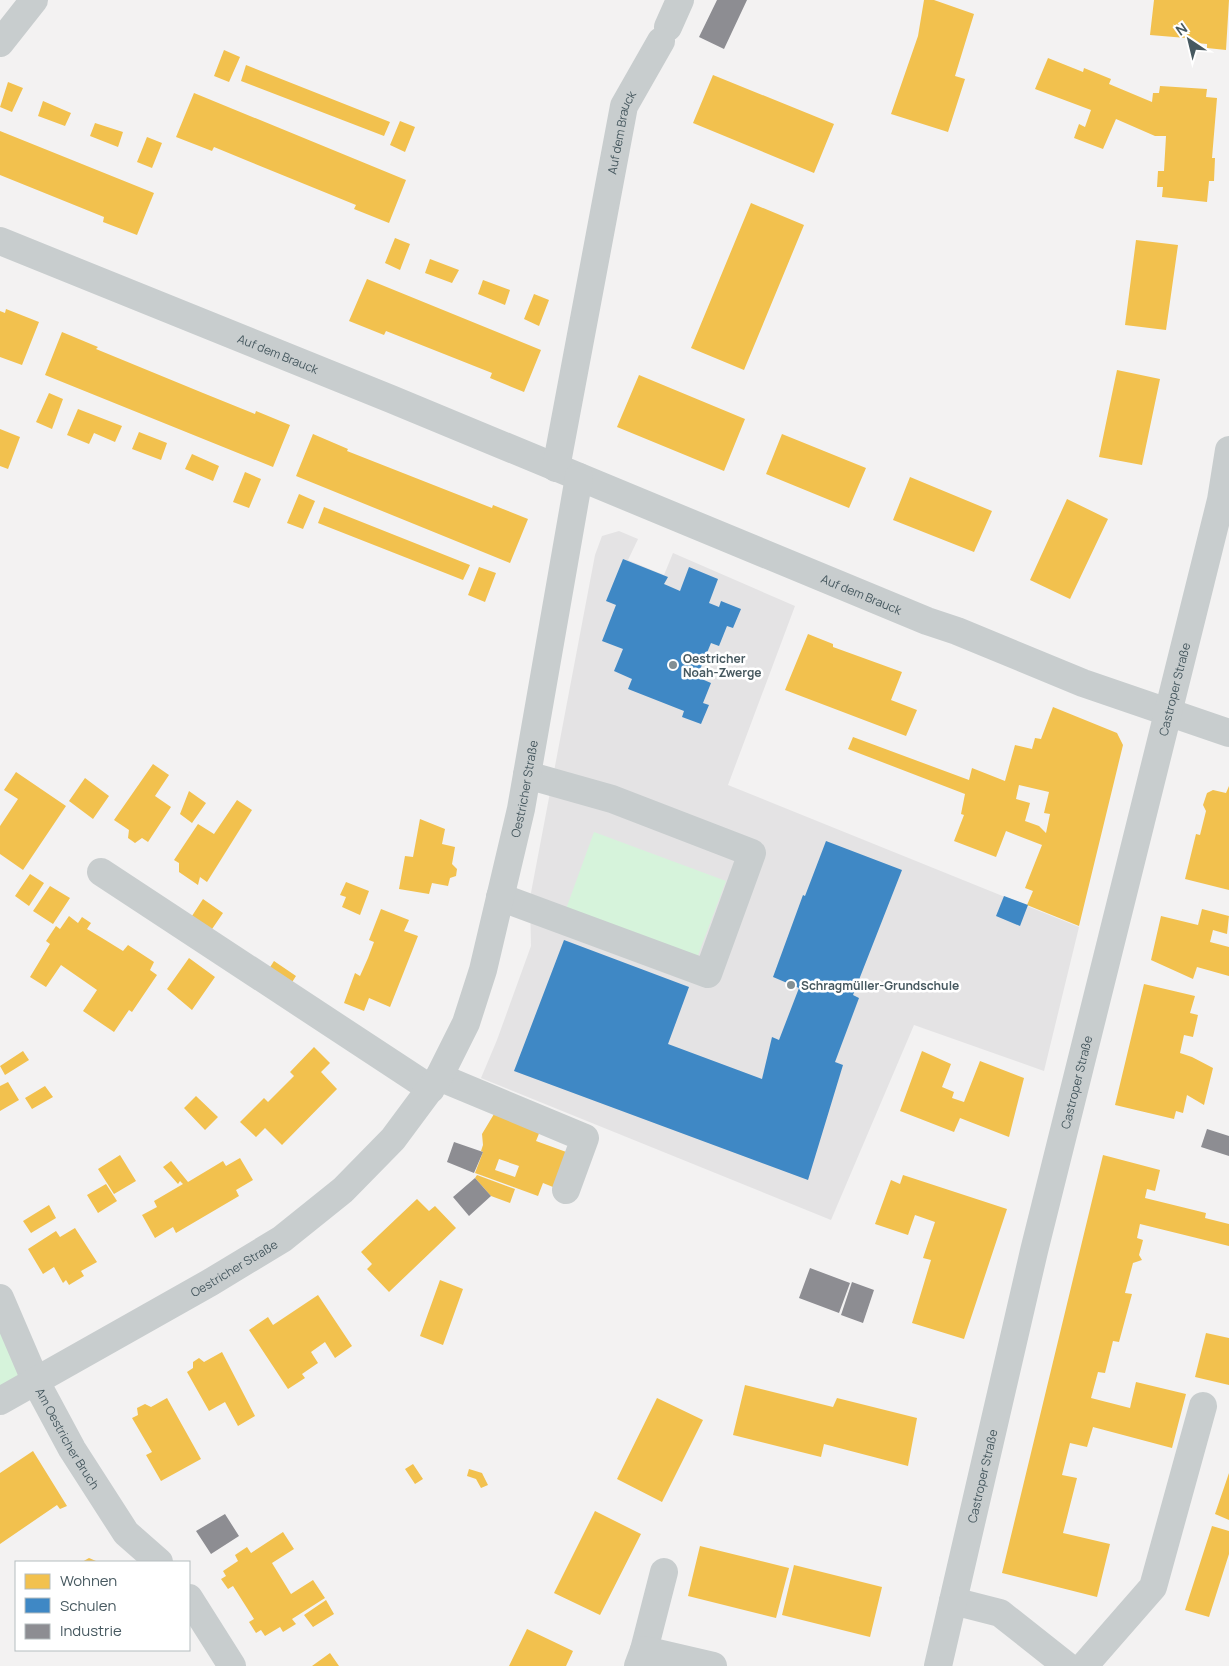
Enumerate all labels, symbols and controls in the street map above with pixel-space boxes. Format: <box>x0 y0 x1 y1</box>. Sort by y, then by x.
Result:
north arrow <box>1164 15 1214 65</box>
text: N <box>1172 18 1191 40</box>
street label: Auf dem Brauck <box>603 86 640 176</box>
street label: Auf dem Brauck <box>235 329 322 378</box>
street label: Auf dem Brauck <box>819 570 905 619</box>
street label: Castroper Straße <box>1154 641 1194 738</box>
place label: Oestricher Noah-Zwerge <box>683 650 762 681</box>
marker: Oestricher Noah-Zwerge <box>667 659 679 671</box>
street label: Oestricher Straße <box>506 739 541 839</box>
place label: Schragmüller-Grundschule <box>801 977 959 994</box>
marker: Schragmüller-Grundschule <box>785 979 797 991</box>
street label: Castroper Straße <box>1056 1034 1096 1131</box>
street label: Oestricher Straße <box>187 1235 281 1301</box>
street label: Am Oestricher Bruch <box>32 1385 104 1492</box>
street label: Castroper Straße <box>963 1427 1001 1525</box>
legend <box>15 1561 190 1651</box>
text: Wohnen <box>60 1570 117 1591</box>
text: Schulen <box>60 1595 116 1616</box>
text: Industrie <box>60 1620 122 1641</box>

